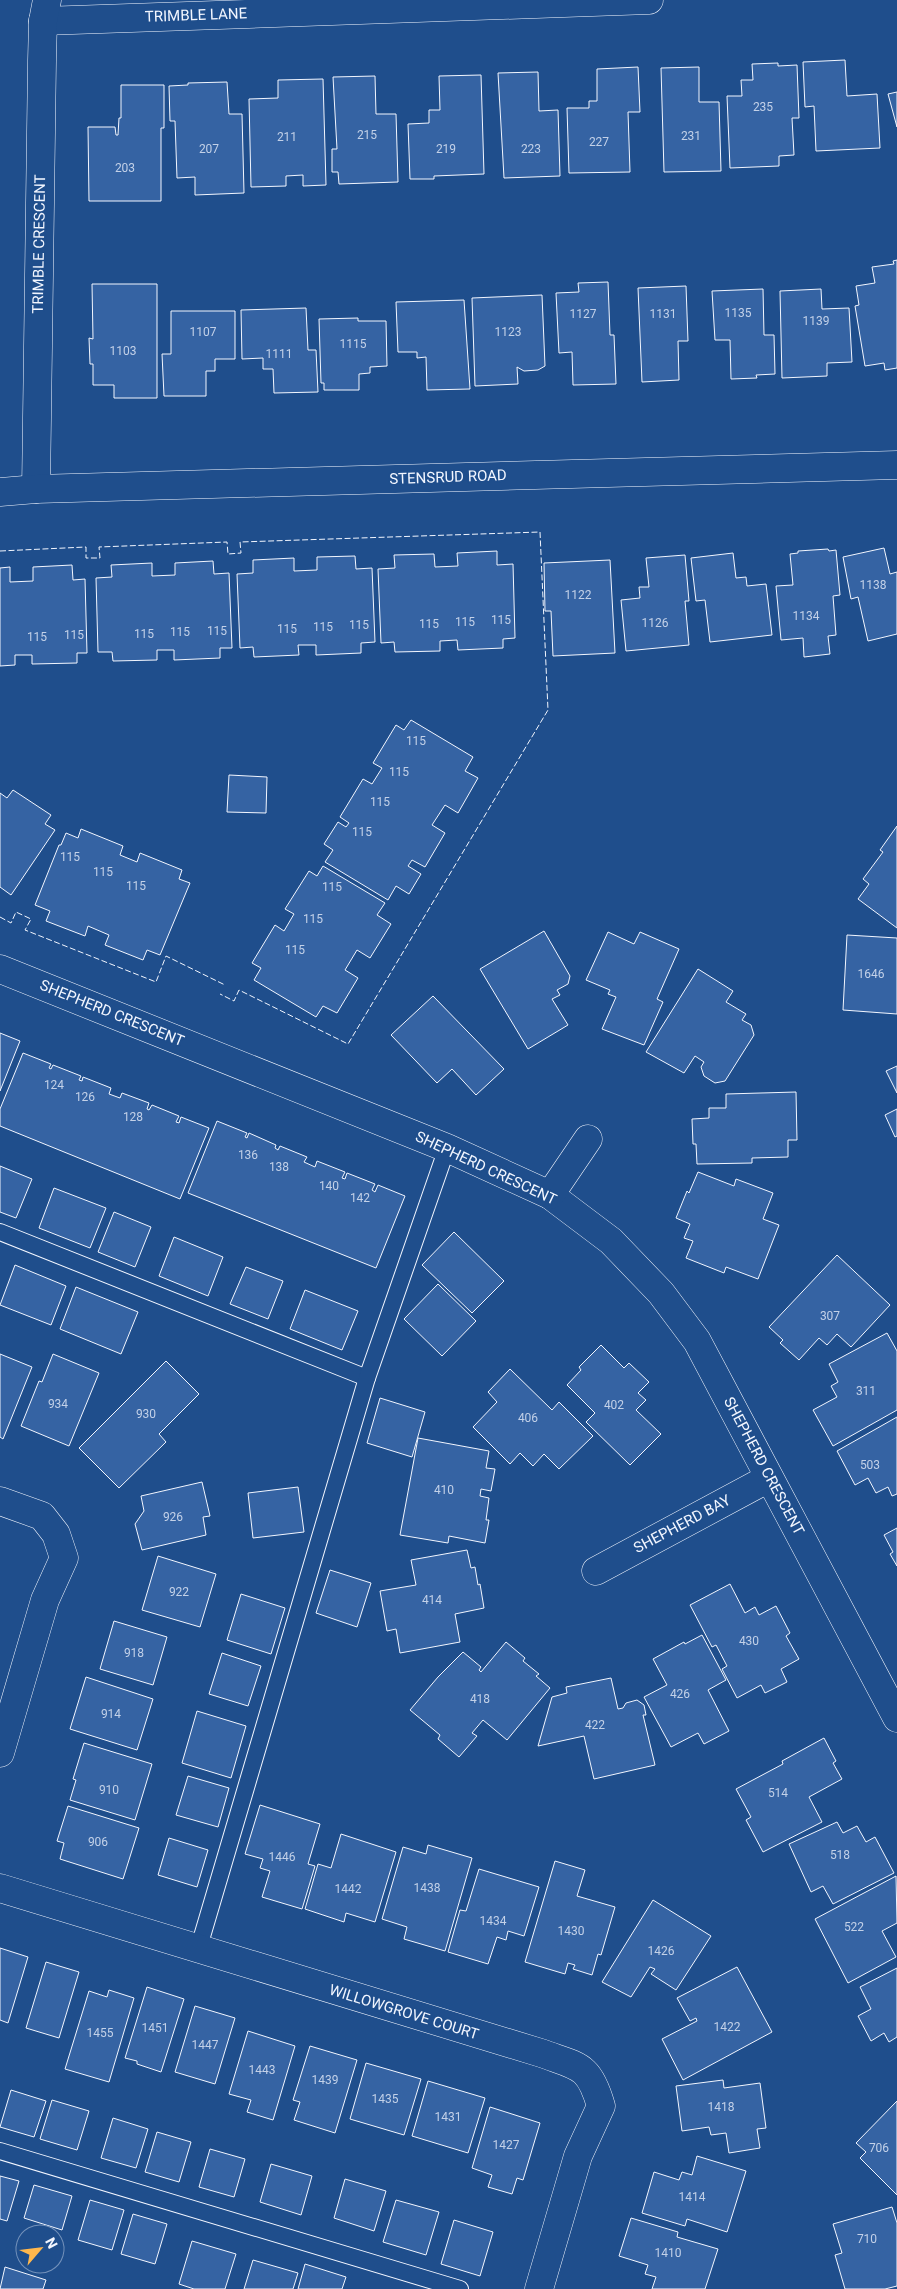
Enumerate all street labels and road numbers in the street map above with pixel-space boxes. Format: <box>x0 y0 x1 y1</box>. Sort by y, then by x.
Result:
street label: TRIMBLE LANE <box>145 4 248 26</box>
street label: TRIMBLE CRESCENT <box>29 174 49 314</box>
street label: STENSRUD ROAD <box>389 466 507 488</box>
street label: SHEPHERD CRESCENT <box>37 976 187 1050</box>
street label: SHEPHERD CRESCENT <box>413 1127 560 1209</box>
street label: SHEPHERD CRESCENT <box>720 1394 808 1538</box>
street label: SHEPHERD BAY <box>630 1491 734 1557</box>
street label: WILLOWGROVE COURT <box>327 1981 481 2043</box>

